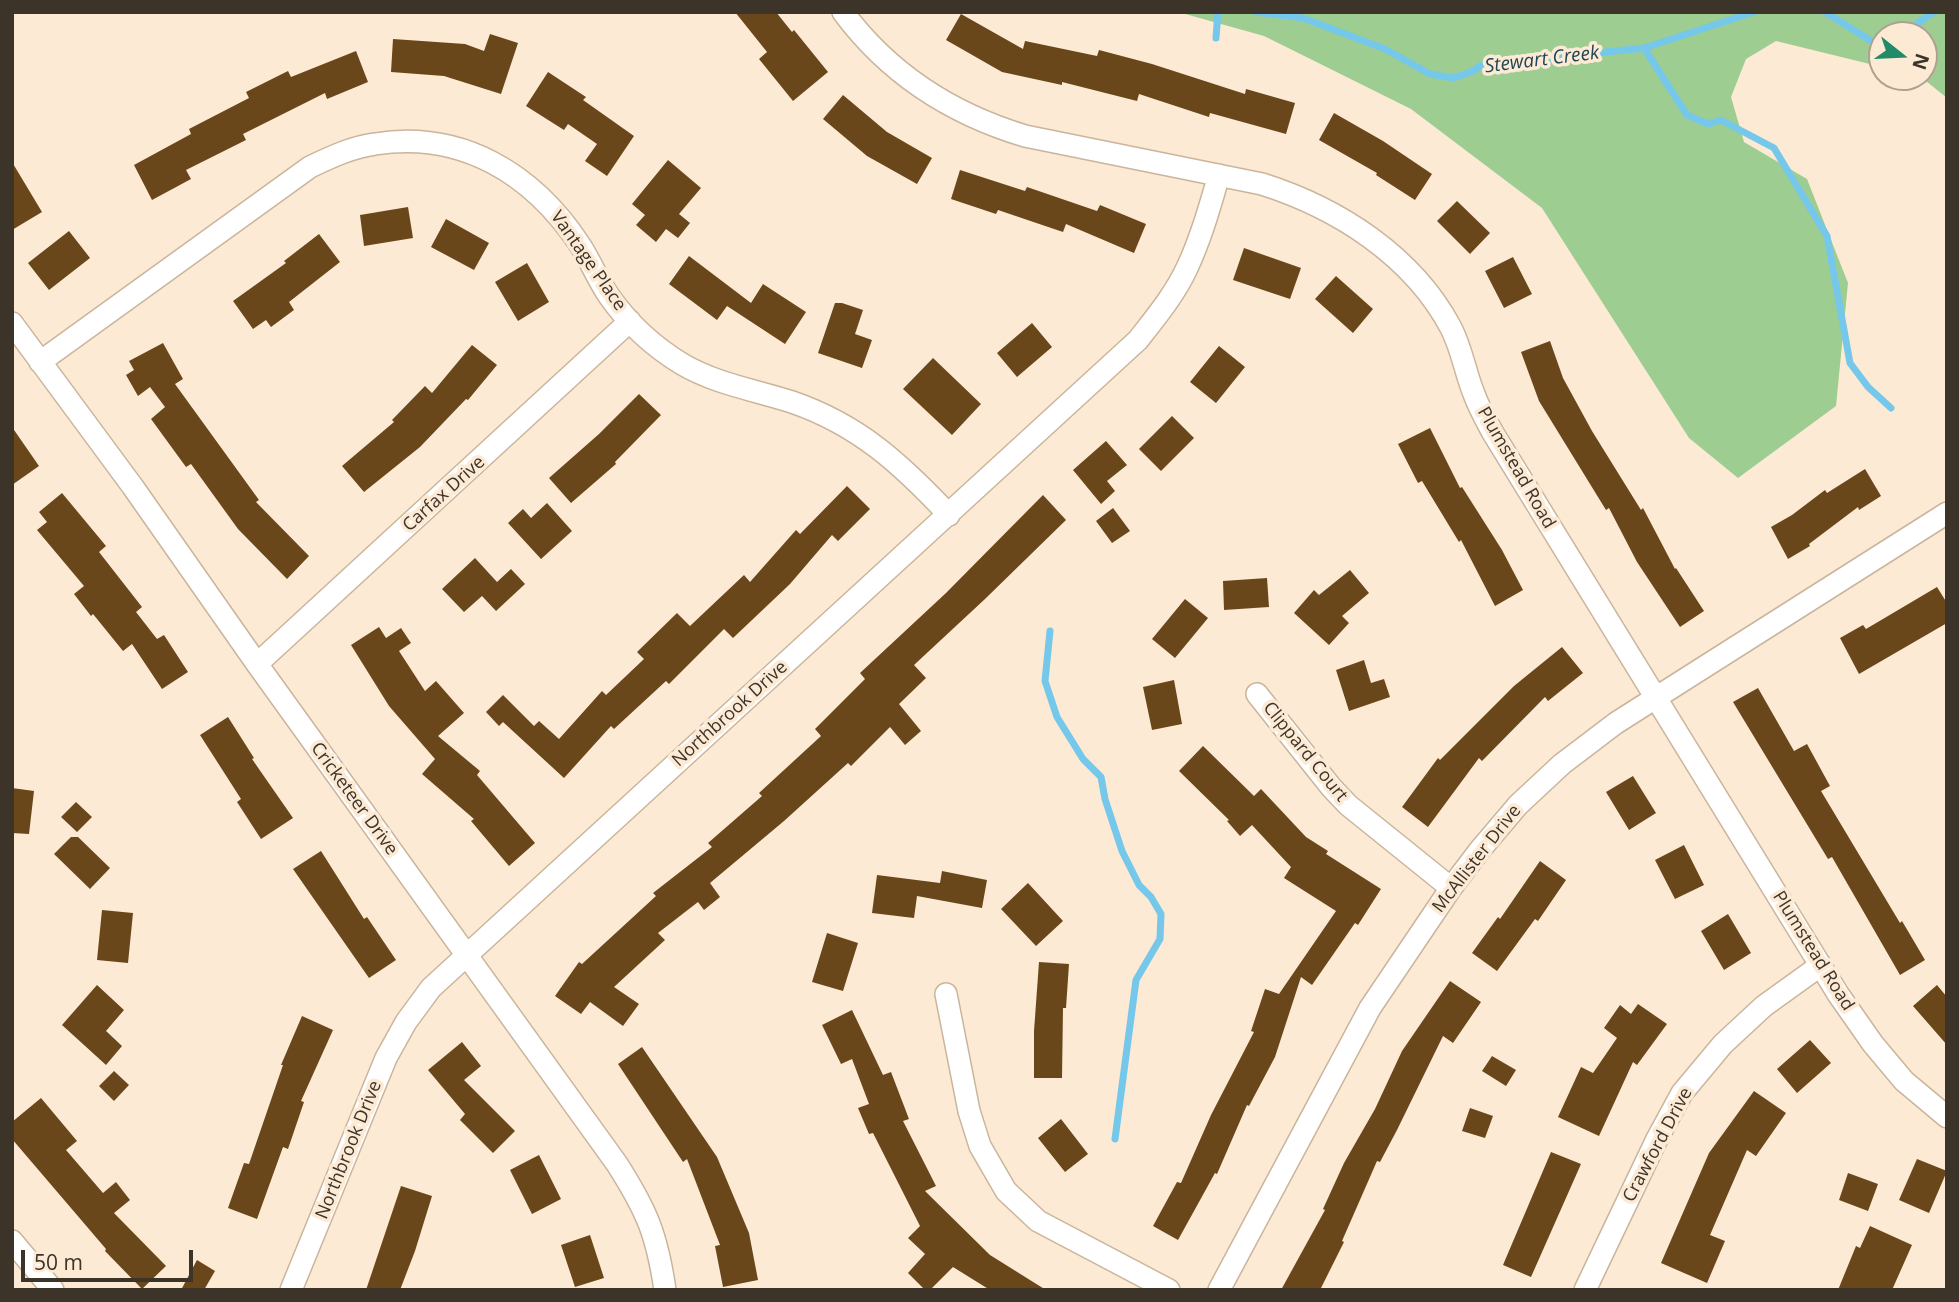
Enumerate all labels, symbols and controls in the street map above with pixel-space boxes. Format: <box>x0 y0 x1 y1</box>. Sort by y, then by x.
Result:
north arrow <box>1868 21 1938 91</box>
water label: Stewart Creek <box>1483 42 1601 78</box>
text: N <box>1906 50 1936 73</box>
street label: Vantage Place <box>546 207 630 315</box>
street label: Plumstead Road <box>1472 403 1560 533</box>
street label: Carfax Drive <box>399 452 489 536</box>
street label: Northbrook Drive <box>668 657 792 771</box>
street label: Clippard Court <box>1258 698 1352 806</box>
street label: Cricketeer Drive <box>306 738 402 860</box>
street label: McAllister Drive <box>1428 801 1526 917</box>
street label: Plumstead Road <box>1768 887 1858 1015</box>
street label: Northbrook Drive <box>311 1078 387 1222</box>
street label: Crawford Drive <box>1619 1084 1697 1206</box>
scale bar <box>24 1236 196 1280</box>
text: 50 m <box>34 1248 83 1276</box>

